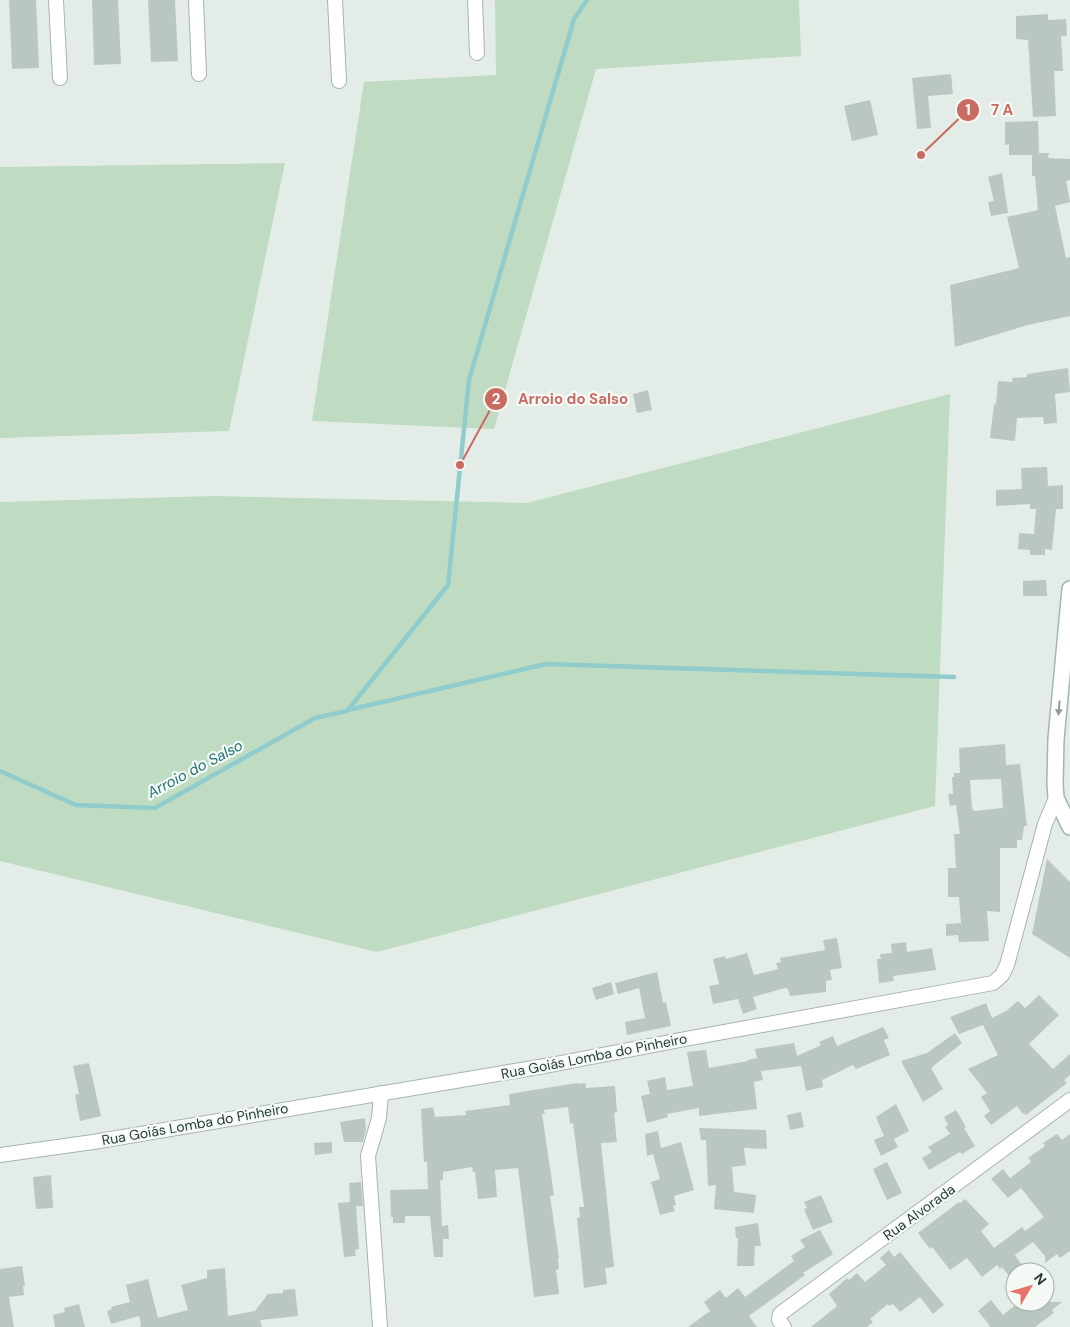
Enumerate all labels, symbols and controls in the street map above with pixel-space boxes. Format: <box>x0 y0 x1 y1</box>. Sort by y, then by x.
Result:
callout: 7 A <box>955 95 1023 125</box>
text: 1 <box>965 100 971 120</box>
text: 7 A <box>991 100 1013 120</box>
callout: Arroio do Salso <box>483 384 638 414</box>
text: 2 <box>492 389 501 409</box>
text: Arroio do Salso <box>518 389 628 409</box>
one-way arrow <box>1055 700 1063 716</box>
water label: Arroio do Salso <box>143 735 246 803</box>
street label: Rua Goiás Lomba do Pinheiro <box>499 1029 689 1083</box>
street label: Rua Goiás Lomba do Pinheiro <box>100 1099 290 1149</box>
street label: Rua Alvorada <box>879 1180 959 1244</box>
north arrow <box>1005 1262 1055 1312</box>
text: N <box>1030 1269 1050 1289</box>

